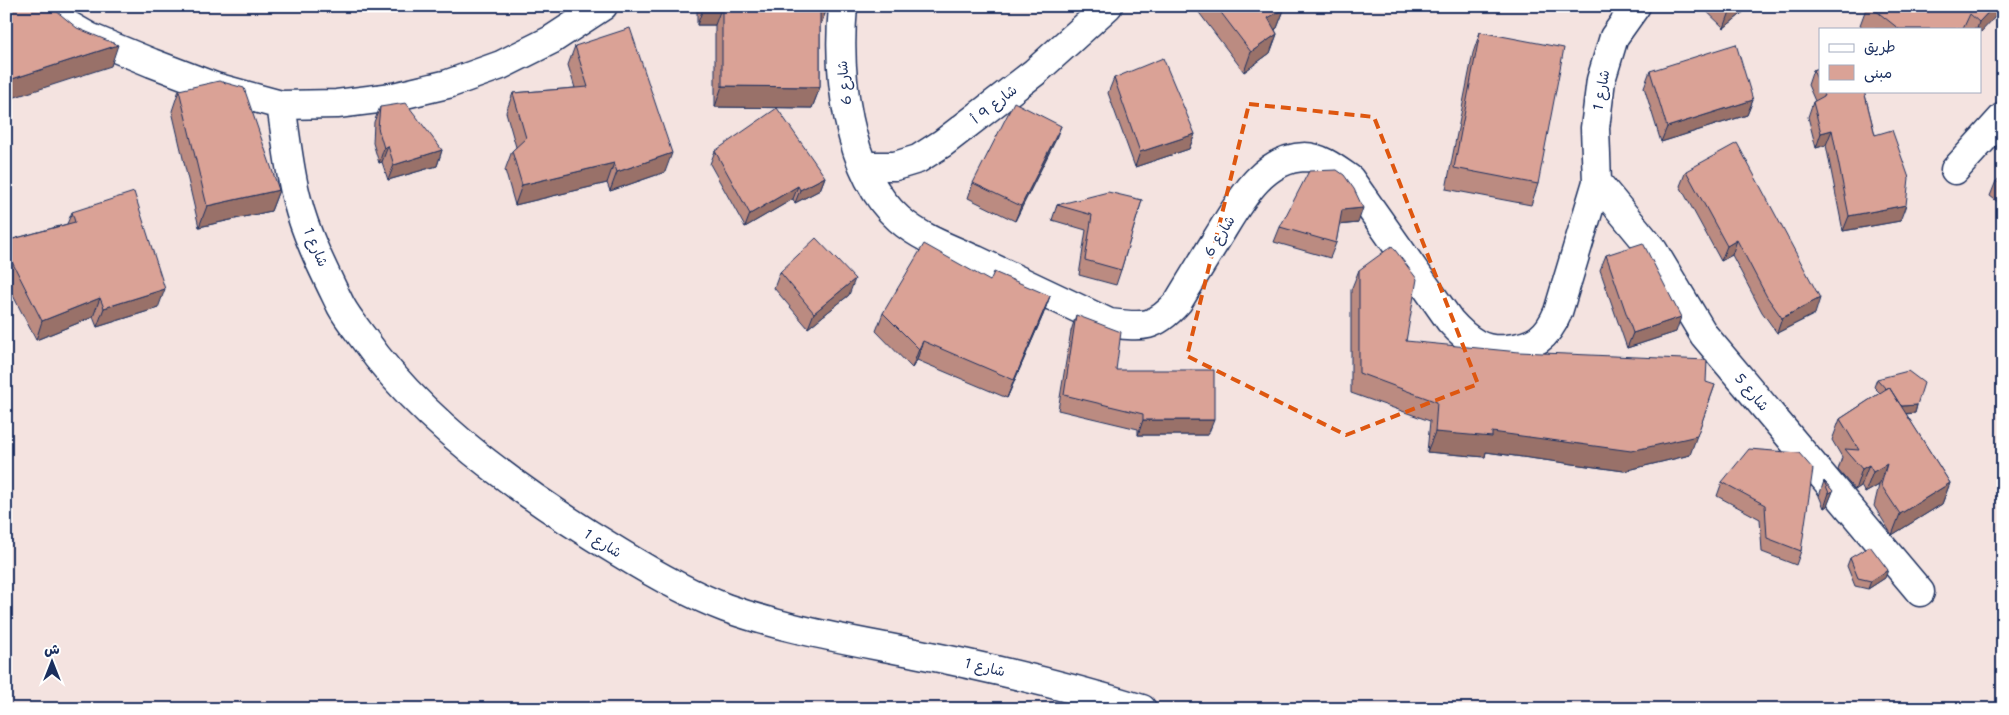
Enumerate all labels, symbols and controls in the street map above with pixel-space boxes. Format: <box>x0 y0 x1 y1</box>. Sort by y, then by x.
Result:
legend <box>1819 28 1982 92</box>
text: طريق <box>1864 37 1896 57</box>
street label: شارع 6 <box>833 60 856 106</box>
text: مبنى <box>1864 63 1892 83</box>
street label: شارع 1 <box>1589 68 1614 112</box>
street label: شارع 9 أ <box>968 81 1021 128</box>
street label: شارع 6 <box>1199 212 1239 260</box>
street label: شارع 1 <box>299 225 332 270</box>
street label: شارع 5 <box>1730 369 1773 415</box>
street label: شارع 1 <box>580 525 625 562</box>
north arrow <box>28 638 78 688</box>
text: ش <box>44 640 60 658</box>
street label: شارع 1 <box>963 654 1007 681</box>

